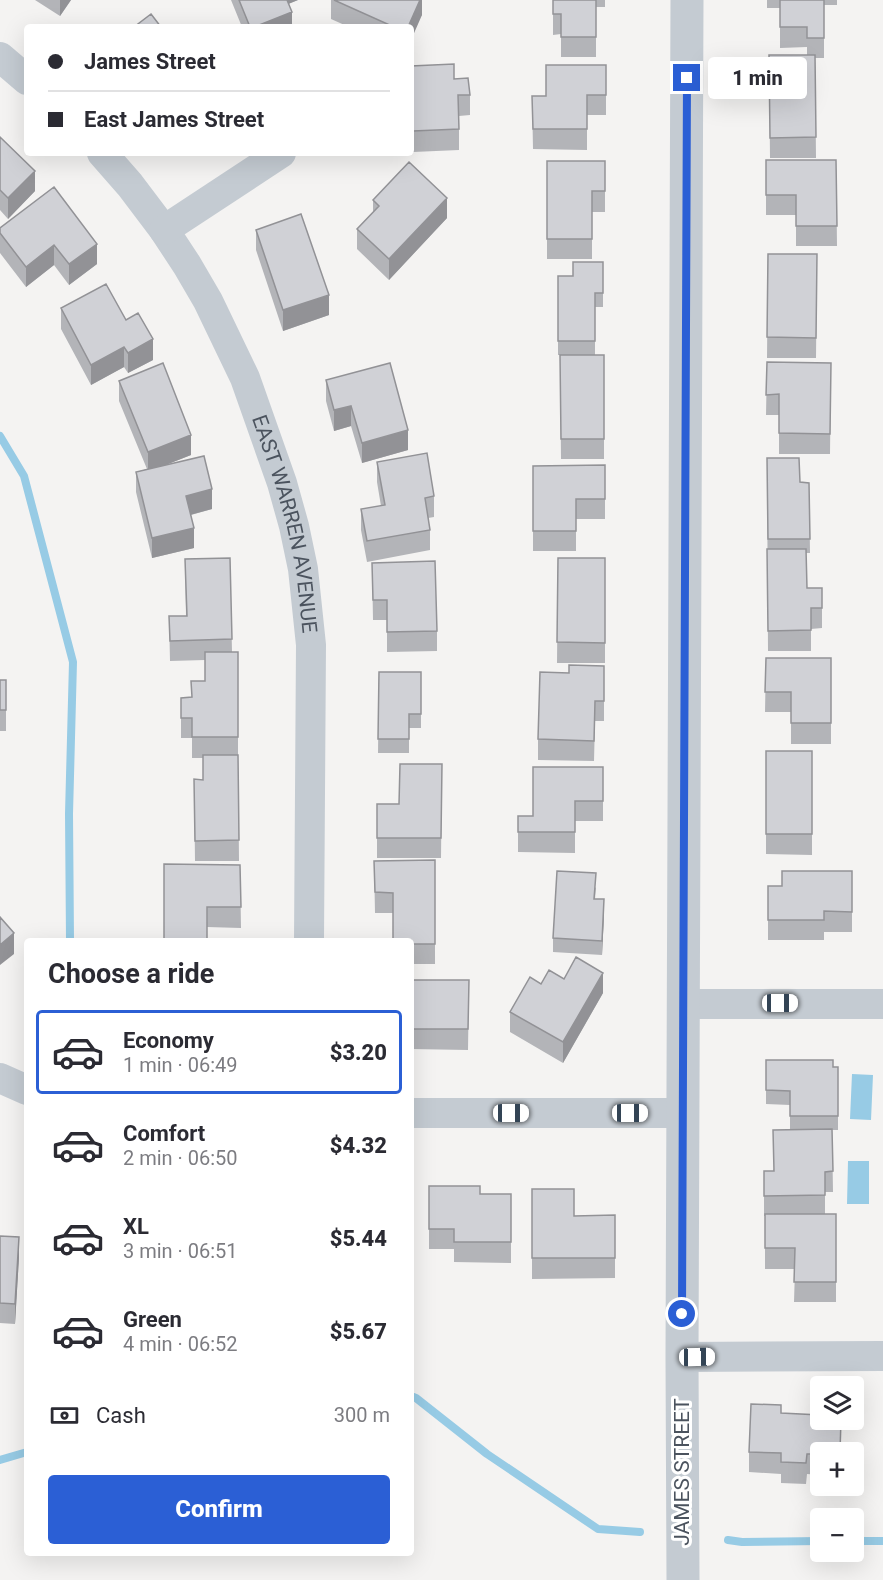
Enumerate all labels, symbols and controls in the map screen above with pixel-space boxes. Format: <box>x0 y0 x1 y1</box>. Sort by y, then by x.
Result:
text: James Street <box>84 49 216 74</box>
callout: 1 min <box>708 57 807 99</box>
route end <box>673 64 700 91</box>
text: 1 min <box>732 66 783 90</box>
text: East James Street <box>84 107 264 132</box>
street label: EAST WARREN AVENUE <box>247 412 322 634</box>
text: Choose a ride <box>48 958 214 990</box>
car <box>762 994 798 1012</box>
icon: car <box>51 1025 105 1079</box>
text: Economy <box>123 1028 214 1053</box>
text: $3.20 <box>330 1040 387 1065</box>
text: 1 min · 06:49 <box>123 1053 238 1077</box>
car <box>493 1104 529 1122</box>
car <box>612 1104 648 1122</box>
icon: car <box>51 1118 105 1172</box>
text: Comfort <box>123 1121 205 1146</box>
text: $4.32 <box>330 1133 387 1158</box>
text: 2 min · 06:50 <box>123 1146 238 1170</box>
icon: car <box>51 1211 105 1265</box>
text: XL <box>123 1214 149 1239</box>
text: $5.44 <box>330 1226 387 1251</box>
text: 3 min · 06:51 <box>123 1239 238 1263</box>
route start <box>668 1300 695 1327</box>
icon: car <box>51 1304 105 1358</box>
text: Green <box>123 1307 182 1332</box>
text: $5.67 <box>330 1319 387 1344</box>
text: 4 min · 06:52 <box>123 1332 238 1356</box>
car <box>679 1348 715 1366</box>
map controls <box>810 1376 864 1562</box>
button: layers <box>810 1376 864 1430</box>
street label: JAMES STREET <box>670 1398 694 1546</box>
icon: cash <box>48 1399 81 1432</box>
text: Cash <box>96 1403 146 1428</box>
text: 300 m <box>334 1403 390 1427</box>
button: + <box>810 1442 864 1496</box>
button: Confirm <box>48 1475 390 1544</box>
button: − <box>810 1508 864 1562</box>

